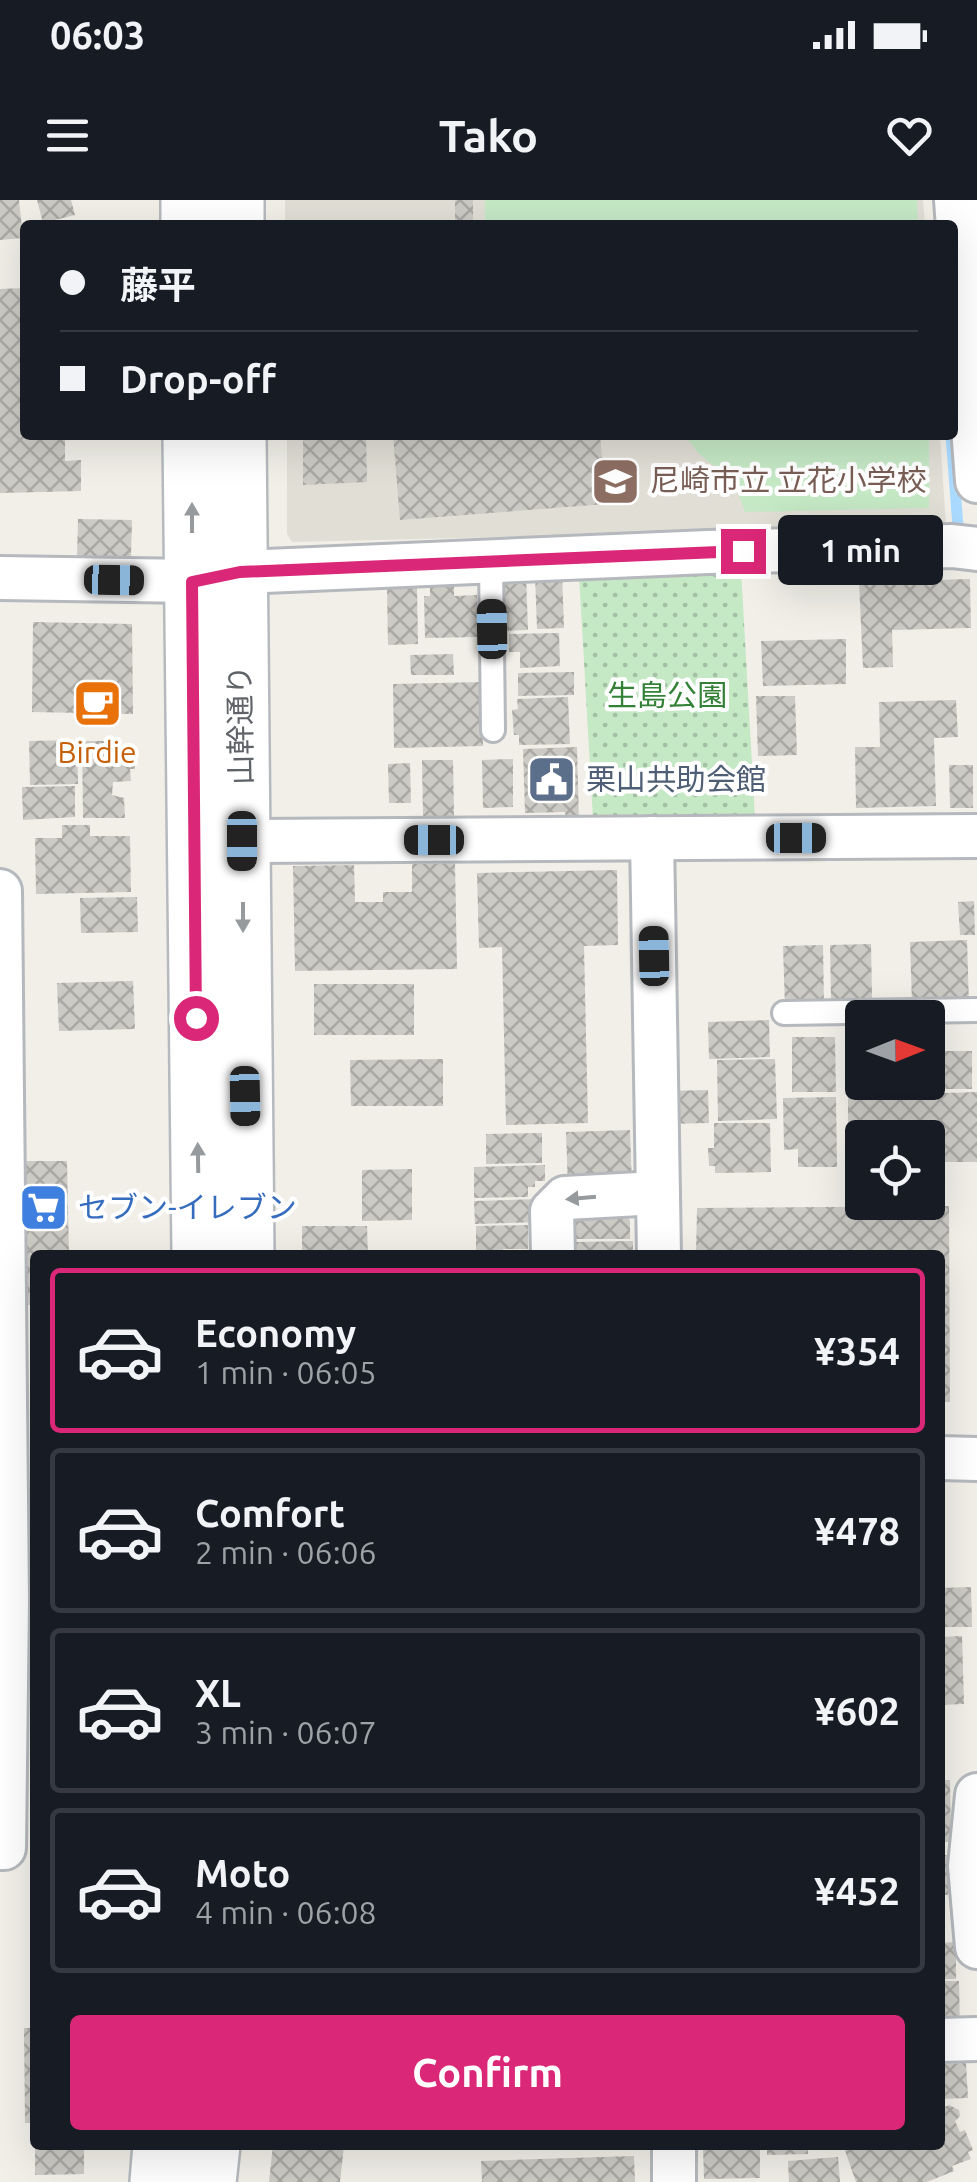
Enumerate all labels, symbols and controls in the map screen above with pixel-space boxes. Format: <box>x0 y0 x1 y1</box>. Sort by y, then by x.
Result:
text: 06:03 <box>50 14 145 56</box>
icon: menu <box>40 108 95 163</box>
icon: heart <box>882 108 937 163</box>
text: Tako <box>439 110 538 161</box>
text: 藤平 <box>120 264 196 306</box>
text: Drop-off <box>120 358 276 400</box>
school or university icon: 尼崎市立 立花小学校 <box>589 455 641 507</box>
place label: 尼崎市立 立花小学校 <box>650 463 927 497</box>
one-way arrow <box>184 501 200 533</box>
callout: 1 min <box>778 516 943 586</box>
route end <box>721 529 766 574</box>
text: 1 min <box>820 532 901 568</box>
car <box>84 564 144 596</box>
car <box>476 599 508 659</box>
street label: 山幹通り <box>222 665 258 785</box>
cafe icon: Birdie <box>71 678 123 730</box>
park label: 生島公園 <box>607 678 727 712</box>
place label: Birdie <box>57 735 137 769</box>
public building icon: 栗山共助会館 <box>525 754 577 806</box>
place label: 栗山共助会館 <box>586 762 766 796</box>
car <box>227 811 257 871</box>
car <box>766 823 826 853</box>
car <box>404 825 464 855</box>
one-way arrow <box>235 902 251 934</box>
car <box>638 926 670 986</box>
route start <box>174 996 219 1041</box>
north arrow <box>845 1000 945 1100</box>
map controls <box>845 1000 945 1220</box>
car <box>229 1066 261 1126</box>
button: locate <box>845 1120 945 1220</box>
one-way arrow <box>190 1141 206 1173</box>
supermarket icon: セブン-イレブン <box>17 1182 69 1234</box>
place label: セブン-イレブン <box>78 1190 297 1224</box>
one-way arrow <box>564 1190 596 1206</box>
icon: car <box>75 1306 165 1396</box>
text: Economy <box>195 1312 356 1354</box>
text: ¥354 <box>814 1330 900 1372</box>
text: 1 min · 06:05 <box>195 1354 377 1390</box>
icon: car <box>75 1486 165 1576</box>
text: Comfort <box>195 1492 345 1534</box>
text: ¥478 <box>814 1510 900 1552</box>
text: 2 min · 06:06 <box>195 1534 377 1570</box>
icon: car <box>75 1666 165 1756</box>
text: XL <box>195 1672 241 1714</box>
text: ¥602 <box>814 1690 900 1732</box>
text: 3 min · 06:07 <box>195 1714 377 1750</box>
icon: car <box>75 1846 165 1936</box>
text: Moto <box>195 1852 290 1894</box>
text: ¥452 <box>814 1870 900 1912</box>
text: 4 min · 06:08 <box>195 1894 377 1930</box>
button: Confirm <box>70 2015 905 2130</box>

